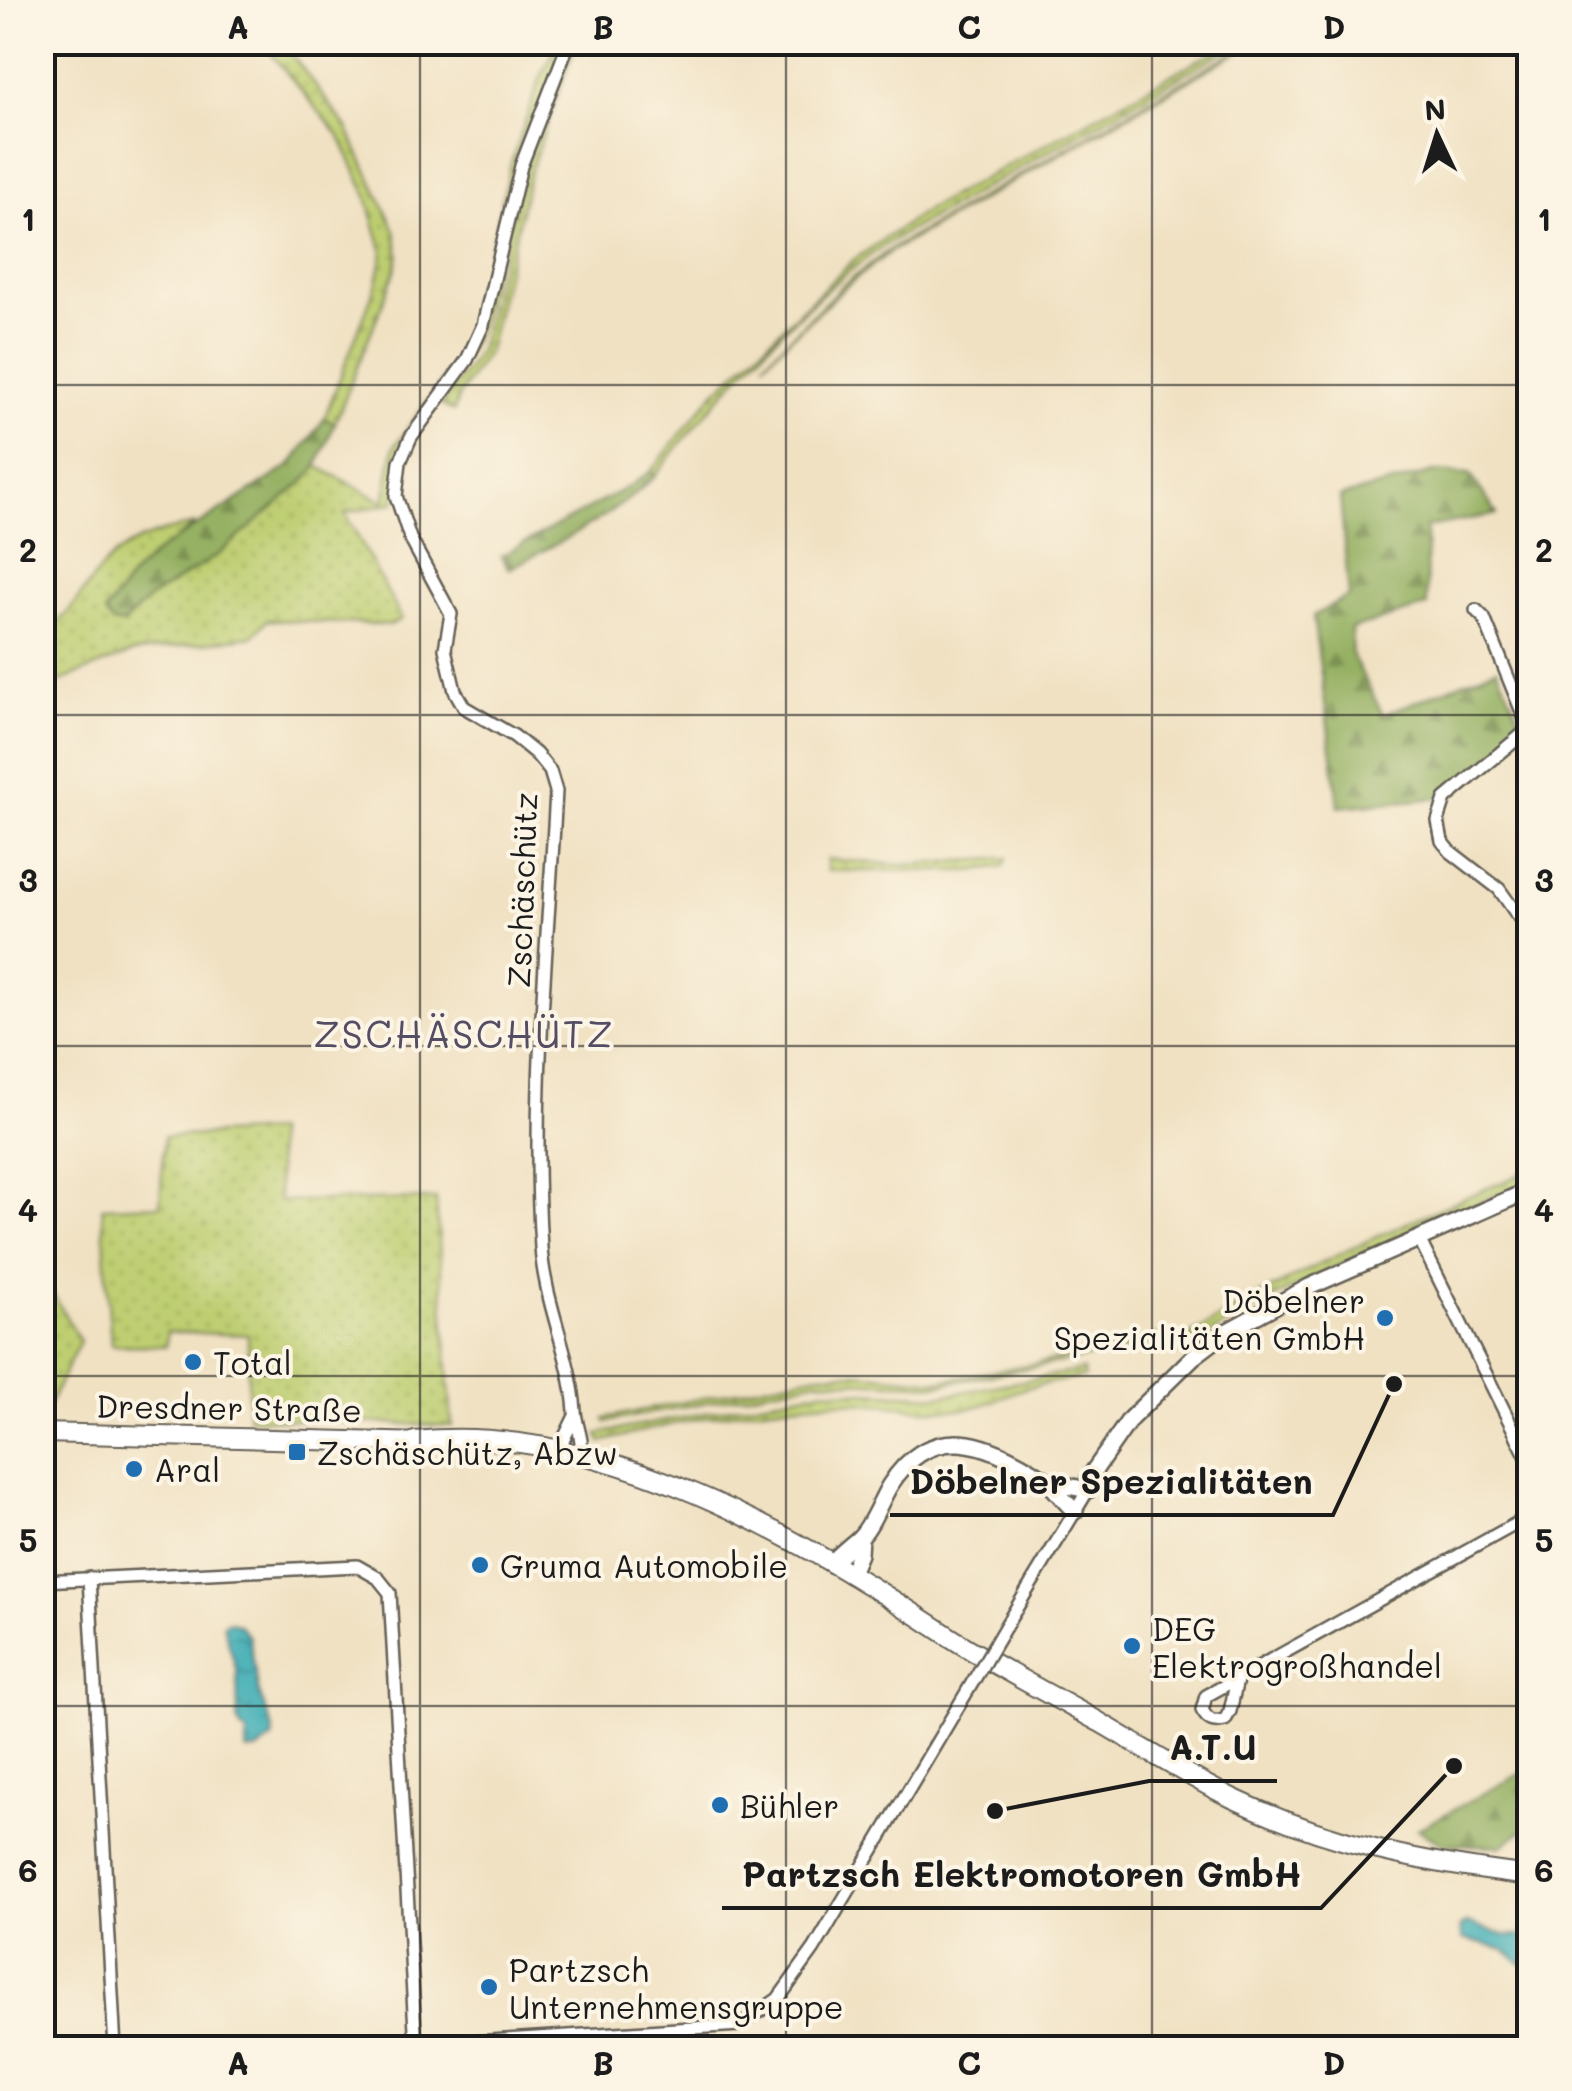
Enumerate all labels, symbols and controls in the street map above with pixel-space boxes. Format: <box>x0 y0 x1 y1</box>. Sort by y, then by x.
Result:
text: A <box>227 5 249 47</box>
text: B <box>592 5 614 47</box>
text: C <box>957 5 981 47</box>
text: D <box>1323 5 1345 47</box>
north arrow <box>1387 85 1487 185</box>
text: N <box>1423 90 1447 128</box>
text: 1 <box>21 197 35 239</box>
text: 1 <box>1537 197 1551 239</box>
text: 2 <box>19 528 37 570</box>
text: 2 <box>1535 528 1553 570</box>
street label: Zschäschütz <box>497 791 545 989</box>
text: 3 <box>18 858 38 900</box>
text: 3 <box>1534 858 1554 900</box>
district label: ZSCHÄSCHÜTZ <box>313 1008 615 1058</box>
text: 4 <box>18 1188 38 1230</box>
text: 4 <box>1534 1188 1554 1230</box>
place label: Döbelner Spezialitäten GmbH <box>1054 1279 1365 1358</box>
marker: Döbelner Spezialitäten GmbH <box>1374 1307 1396 1329</box>
place label: Total <box>213 1341 292 1383</box>
marker: Total <box>182 1351 204 1373</box>
street label: Dresdner Straße <box>96 1384 362 1430</box>
place label: Zschäschütz, Abzw <box>317 1431 618 1473</box>
marker: Zschäschütz, Abzw <box>286 1441 308 1463</box>
place label: Aral <box>154 1448 220 1490</box>
callout: Döbelner Spezialitäten <box>890 1450 1333 1515</box>
text: Döbelner Spezialitäten <box>909 1457 1313 1503</box>
marker: Aral <box>123 1458 145 1480</box>
text: 5 <box>19 1518 37 1560</box>
text: 5 <box>1535 1518 1553 1560</box>
place label: Gruma Automobile <box>500 1544 788 1586</box>
marker: Gruma Automobile <box>469 1554 491 1576</box>
place label: DEG Elektrogroßhandel <box>1152 1607 1442 1686</box>
marker: DEG Elektrogroßhandel <box>1121 1635 1143 1657</box>
callout: A.T.U <box>1149 1716 1277 1781</box>
text: A.T.U <box>1169 1723 1257 1769</box>
place label: Bühler <box>740 1784 839 1826</box>
marker: Bühler <box>709 1794 731 1816</box>
callout: Partzsch Elektromotoren GmbH <box>722 1843 1321 1908</box>
text: 6 <box>18 1848 38 1890</box>
text: 6 <box>1534 1848 1554 1890</box>
text: Partzsch Elektromotoren GmbH <box>742 1850 1302 1896</box>
place label: Partzsch Unternehmensgruppe <box>509 1948 844 2027</box>
marker: Partzsch Unternehmensgruppe <box>478 1976 500 1998</box>
text: A <box>227 2041 249 2083</box>
text: B <box>592 2041 614 2083</box>
text: C <box>957 2041 981 2083</box>
text: D <box>1323 2041 1345 2083</box>

